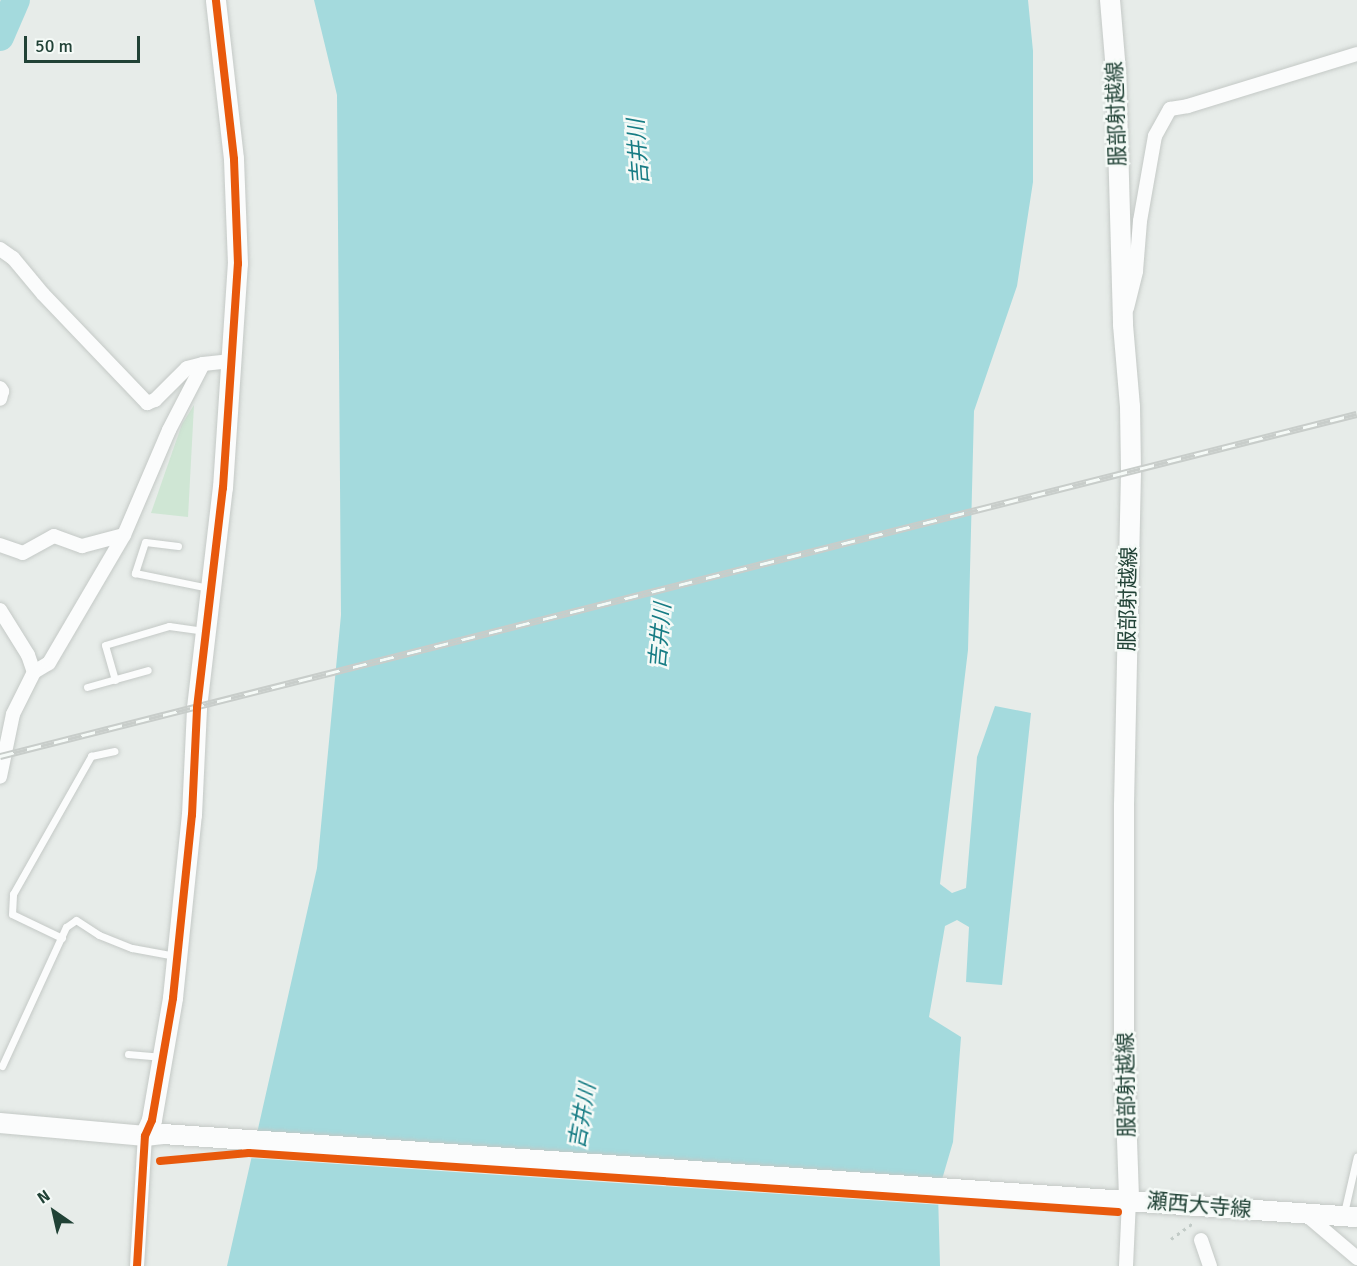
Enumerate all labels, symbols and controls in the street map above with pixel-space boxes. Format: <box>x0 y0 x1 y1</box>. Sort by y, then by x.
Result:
scale bar <box>27 24 142 62</box>
text: 50 m <box>35 35 73 57</box>
street label: 服部射越線 <box>1102 61 1130 167</box>
water label: 吉井川 <box>623 118 653 186</box>
street label: 服部射越線 <box>1114 546 1142 652</box>
water label: 吉井川 <box>644 602 676 670</box>
street label: 服部射越線 <box>1112 1032 1140 1138</box>
water label: 吉井川 <box>563 1081 601 1151</box>
north arrow <box>24 1182 84 1242</box>
text: N <box>34 1186 54 1208</box>
street label: 瀬西大寺線 <box>1146 1188 1252 1222</box>

